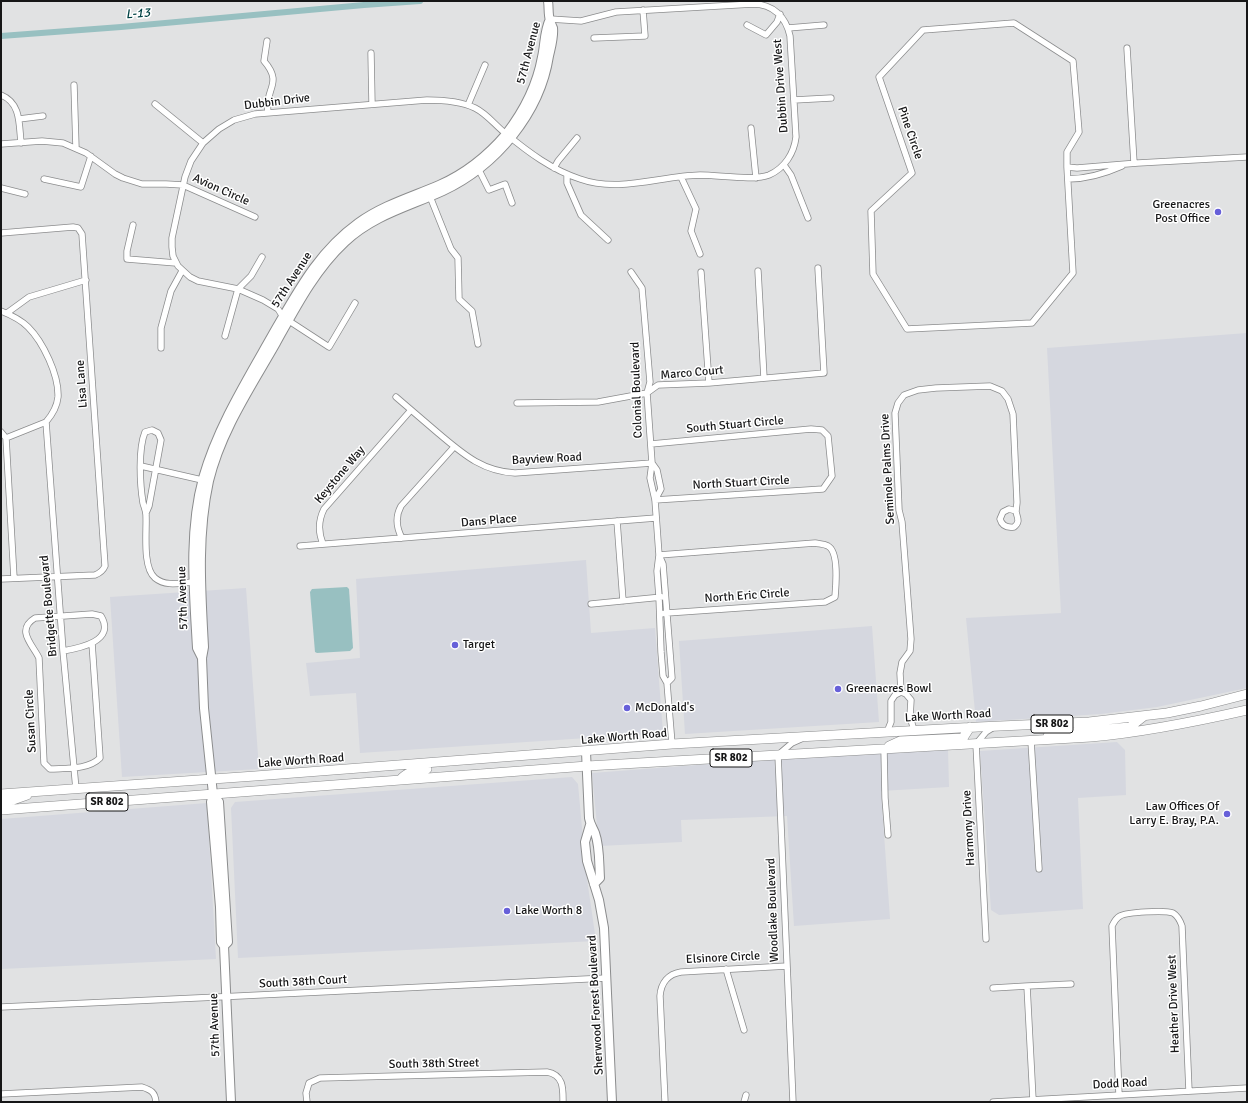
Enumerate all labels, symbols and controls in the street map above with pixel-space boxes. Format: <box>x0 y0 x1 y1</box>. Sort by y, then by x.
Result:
water label: L-13 <box>125 5 151 23</box>
street label: 57th Avenue <box>514 20 544 86</box>
street label: Dubbin Drive West <box>771 39 791 133</box>
street label: Dubbin Drive <box>243 91 311 113</box>
street label: Pine Circle <box>894 105 926 161</box>
street label: Avion Circle <box>190 171 252 209</box>
place label: Greenacres Post Office <box>1152 198 1210 226</box>
marker: Greenacres Post Office <box>1213 207 1223 217</box>
street label: 57th Avenue <box>269 249 315 311</box>
street label: Colonial Boulevard <box>628 341 646 439</box>
street label: Lisa Lane <box>73 360 91 408</box>
street label: Marco Court <box>660 363 724 383</box>
street label: Seminole Palms Drive <box>878 413 898 525</box>
street label: South Stuart Circle <box>686 414 784 436</box>
street label: Keystone Way <box>312 443 368 507</box>
street label: Bayview Road <box>512 450 582 468</box>
street label: North Stuart Circle <box>692 473 790 493</box>
street label: Dans Place <box>460 511 518 531</box>
street label: Bridgette Boulevard <box>37 555 61 657</box>
street label: 57th Avenue <box>175 566 191 630</box>
street label: North Eric Circle <box>704 586 790 606</box>
place label: Target <box>463 638 495 652</box>
marker: Target <box>450 640 460 650</box>
place label: Greenacres Bowl <box>846 682 932 696</box>
marker: Greenacres Bowl <box>833 684 843 694</box>
street label: Susan Circle <box>22 689 40 753</box>
place label: McDonald's <box>635 701 695 715</box>
marker: McDonald's <box>622 703 632 713</box>
street label: Lake Worth Road <box>905 707 991 725</box>
road number: SR 802 <box>1031 715 1073 733</box>
street label: Lake Worth Road <box>580 726 668 748</box>
road number: SR 802 <box>710 749 752 767</box>
street label: Lake Worth Road <box>257 751 345 771</box>
street label: Harmony Drive <box>960 790 978 866</box>
road number: SR 802 <box>86 793 128 811</box>
place label: Law Offices Of Larry E. Bray, P.A. <box>1129 800 1219 828</box>
marker: Law Offices Of Larry E. Bray, P.A. <box>1222 809 1232 819</box>
street label: Woodlake Boulevard <box>764 858 782 962</box>
place label: Lake Worth 8 <box>515 904 582 918</box>
marker: Lake Worth 8 <box>502 906 512 916</box>
street label: Sherwood Forest Boulevard <box>585 935 607 1075</box>
street label: Elsinore Circle <box>686 949 760 967</box>
street label: Heather Drive West <box>1165 955 1183 1053</box>
street label: South 38th Court <box>259 973 347 991</box>
street label: 57th Avenue <box>207 993 223 1057</box>
street label: South 38th Street <box>389 1056 479 1072</box>
street label: Dodd Road <box>1092 1075 1148 1093</box>

